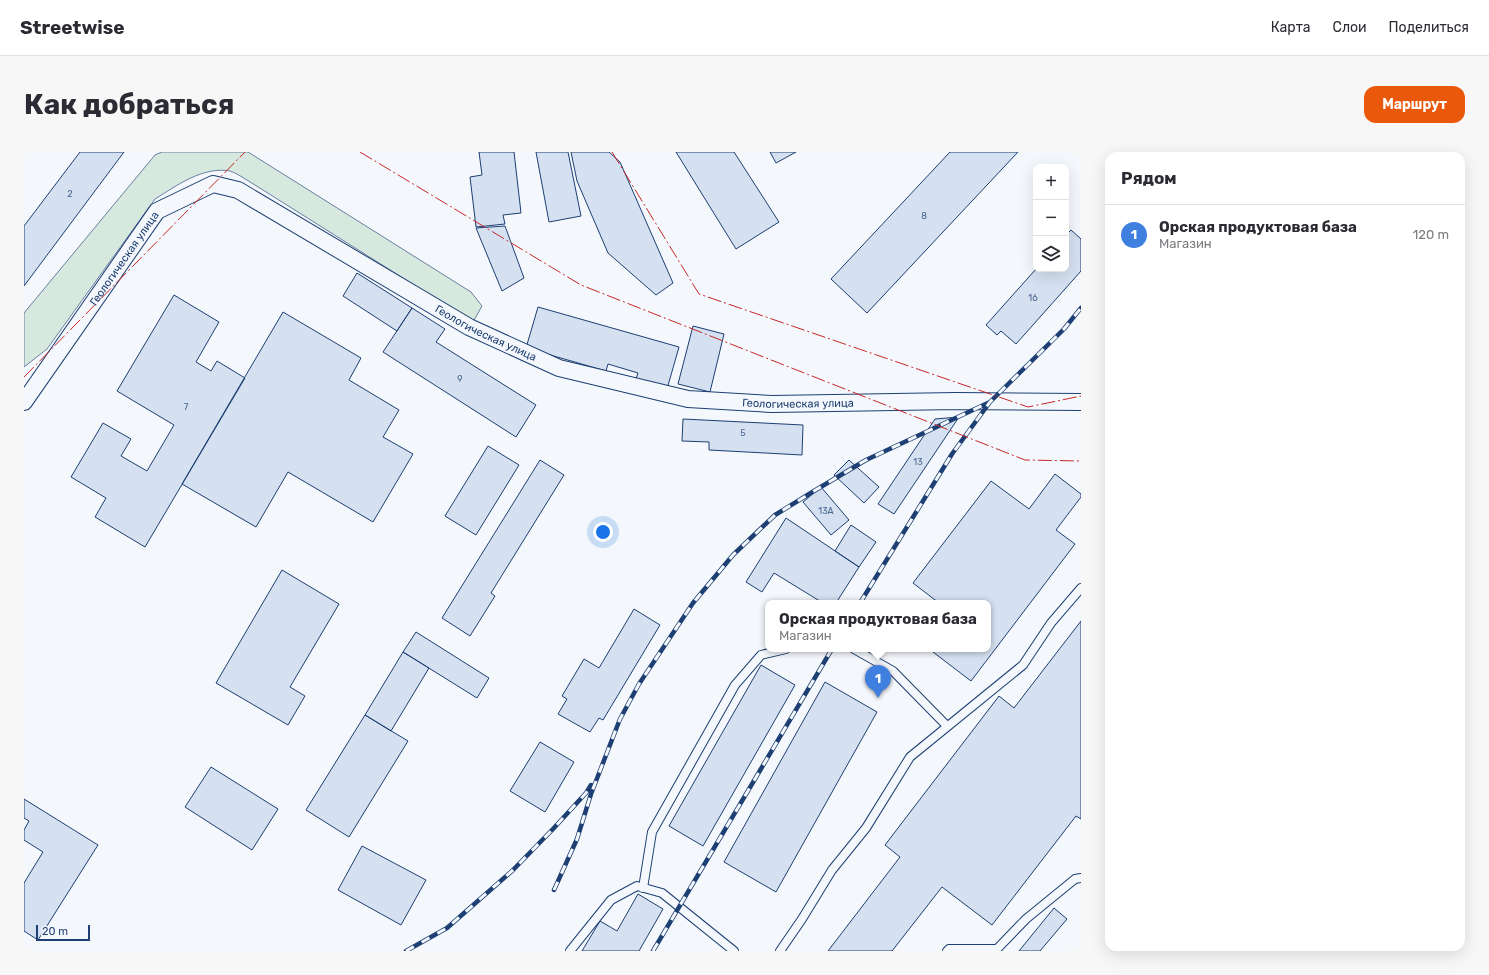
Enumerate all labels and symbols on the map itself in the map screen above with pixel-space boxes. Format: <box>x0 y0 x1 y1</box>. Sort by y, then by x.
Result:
house number: 2 <box>67 189 73 199</box>
street label: Геологическая улица <box>87 209 161 308</box>
house number: 8 <box>921 211 927 221</box>
house number: 16 <box>1028 293 1038 303</box>
street label: Геологическая улица <box>433 302 539 363</box>
house number: 9 <box>457 374 463 384</box>
street label: Геологическая улица <box>742 396 854 411</box>
house number: 7 <box>184 402 189 412</box>
house number: 5 <box>740 428 746 438</box>
house number: 13 <box>913 457 923 467</box>
house number: 13А <box>818 506 834 516</box>
your location <box>593 522 613 542</box>
pin: 1 <box>865 665 891 698</box>
scale bar <box>36 923 90 942</box>

